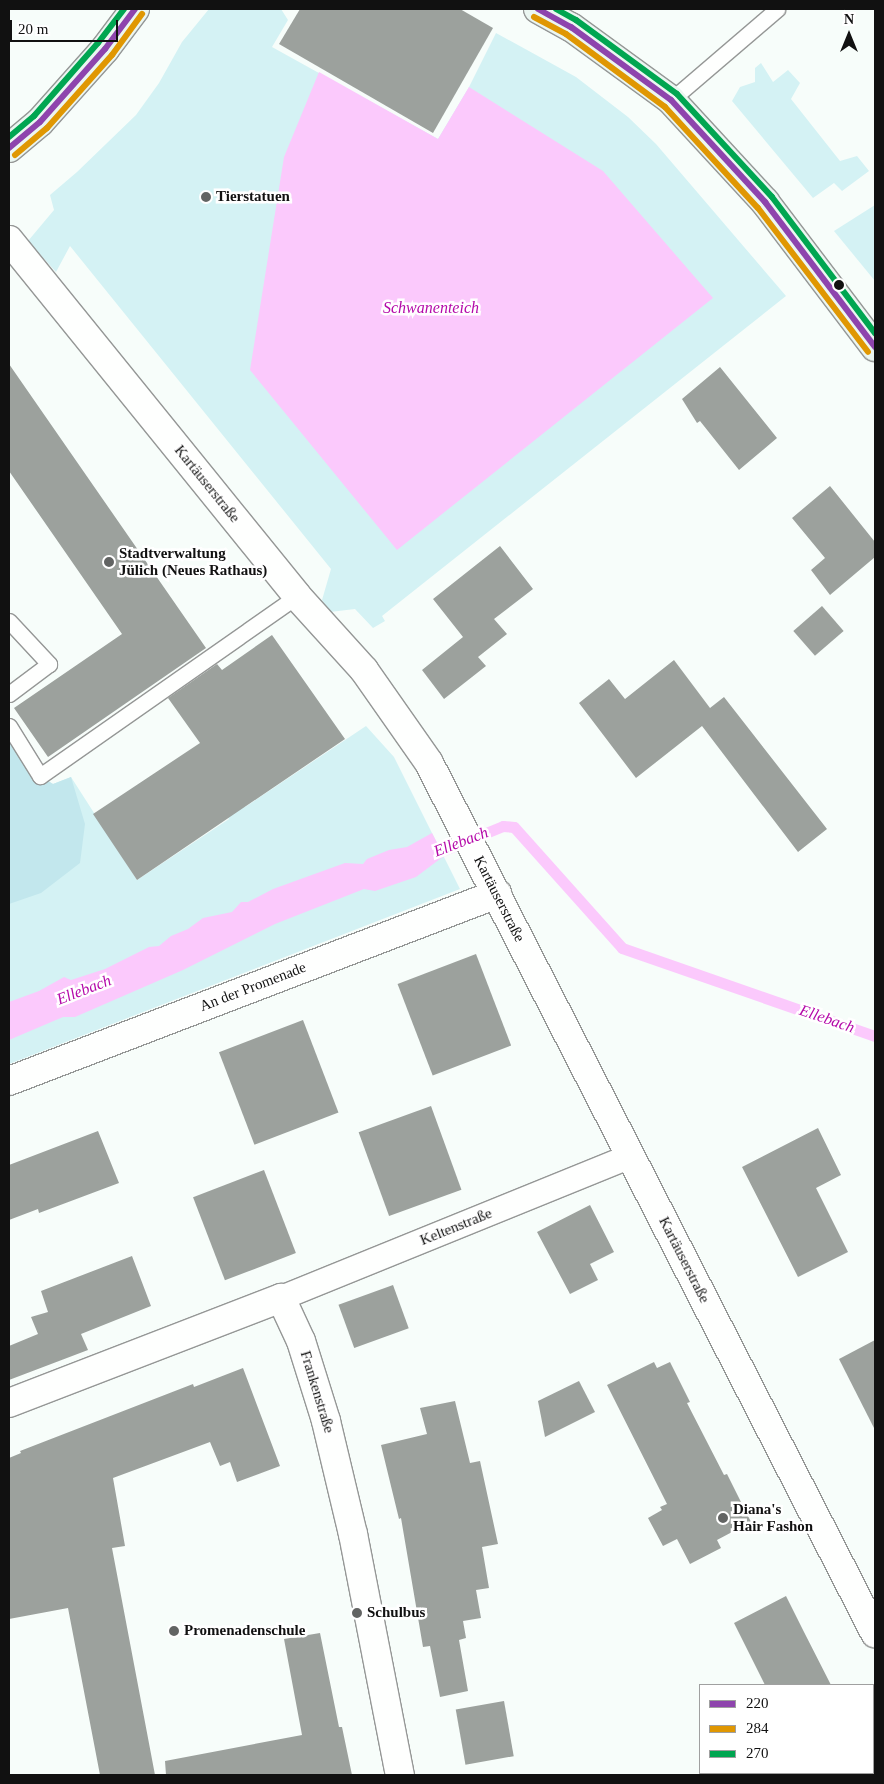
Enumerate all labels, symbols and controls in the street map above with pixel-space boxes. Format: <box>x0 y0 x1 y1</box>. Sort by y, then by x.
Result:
scale bar <box>12 10 120 42</box>
north arrow <box>824 10 874 60</box>
text: N <box>844 12 854 27</box>
text: 20 m <box>18 21 48 37</box>
place label: Tierstatuen <box>216 188 290 206</box>
marker: Tierstatuen <box>200 191 212 203</box>
unlabelled marker <box>834 280 844 290</box>
water label: Schwanenteich <box>383 298 479 318</box>
street label: Kartäuserstraße <box>170 442 244 526</box>
place label: Stadtverwaltung Jülich (Neues Rathaus) <box>119 544 267 579</box>
marker: Stadtverwaltung Jülich (Neues Rathaus) <box>103 556 115 568</box>
water label: Ellebach <box>431 823 491 861</box>
street label: Kartäuserstraße <box>470 853 528 945</box>
street label: An der Promenade <box>197 958 309 1016</box>
water label: Ellebach <box>54 971 114 1009</box>
water label: Ellebach <box>797 1001 857 1037</box>
street label: Keltenstraße <box>417 1204 495 1250</box>
street label: Kartäuserstraße <box>655 1214 713 1306</box>
street label: Frankenstraße <box>296 1349 338 1435</box>
place label: Diana's Hair Fashon <box>733 1500 813 1535</box>
marker: Diana's Hair Fashon <box>717 1512 729 1524</box>
place label: Schulbus <box>367 1604 425 1622</box>
marker: Schulbus <box>351 1607 363 1619</box>
place label: Promenadenschule <box>184 1622 305 1640</box>
marker: Promenadenschule <box>168 1625 180 1637</box>
legend <box>699 1684 874 1774</box>
text: 220 <box>746 1695 769 1711</box>
text: 284 <box>746 1720 769 1736</box>
text: 270 <box>746 1745 769 1761</box>

